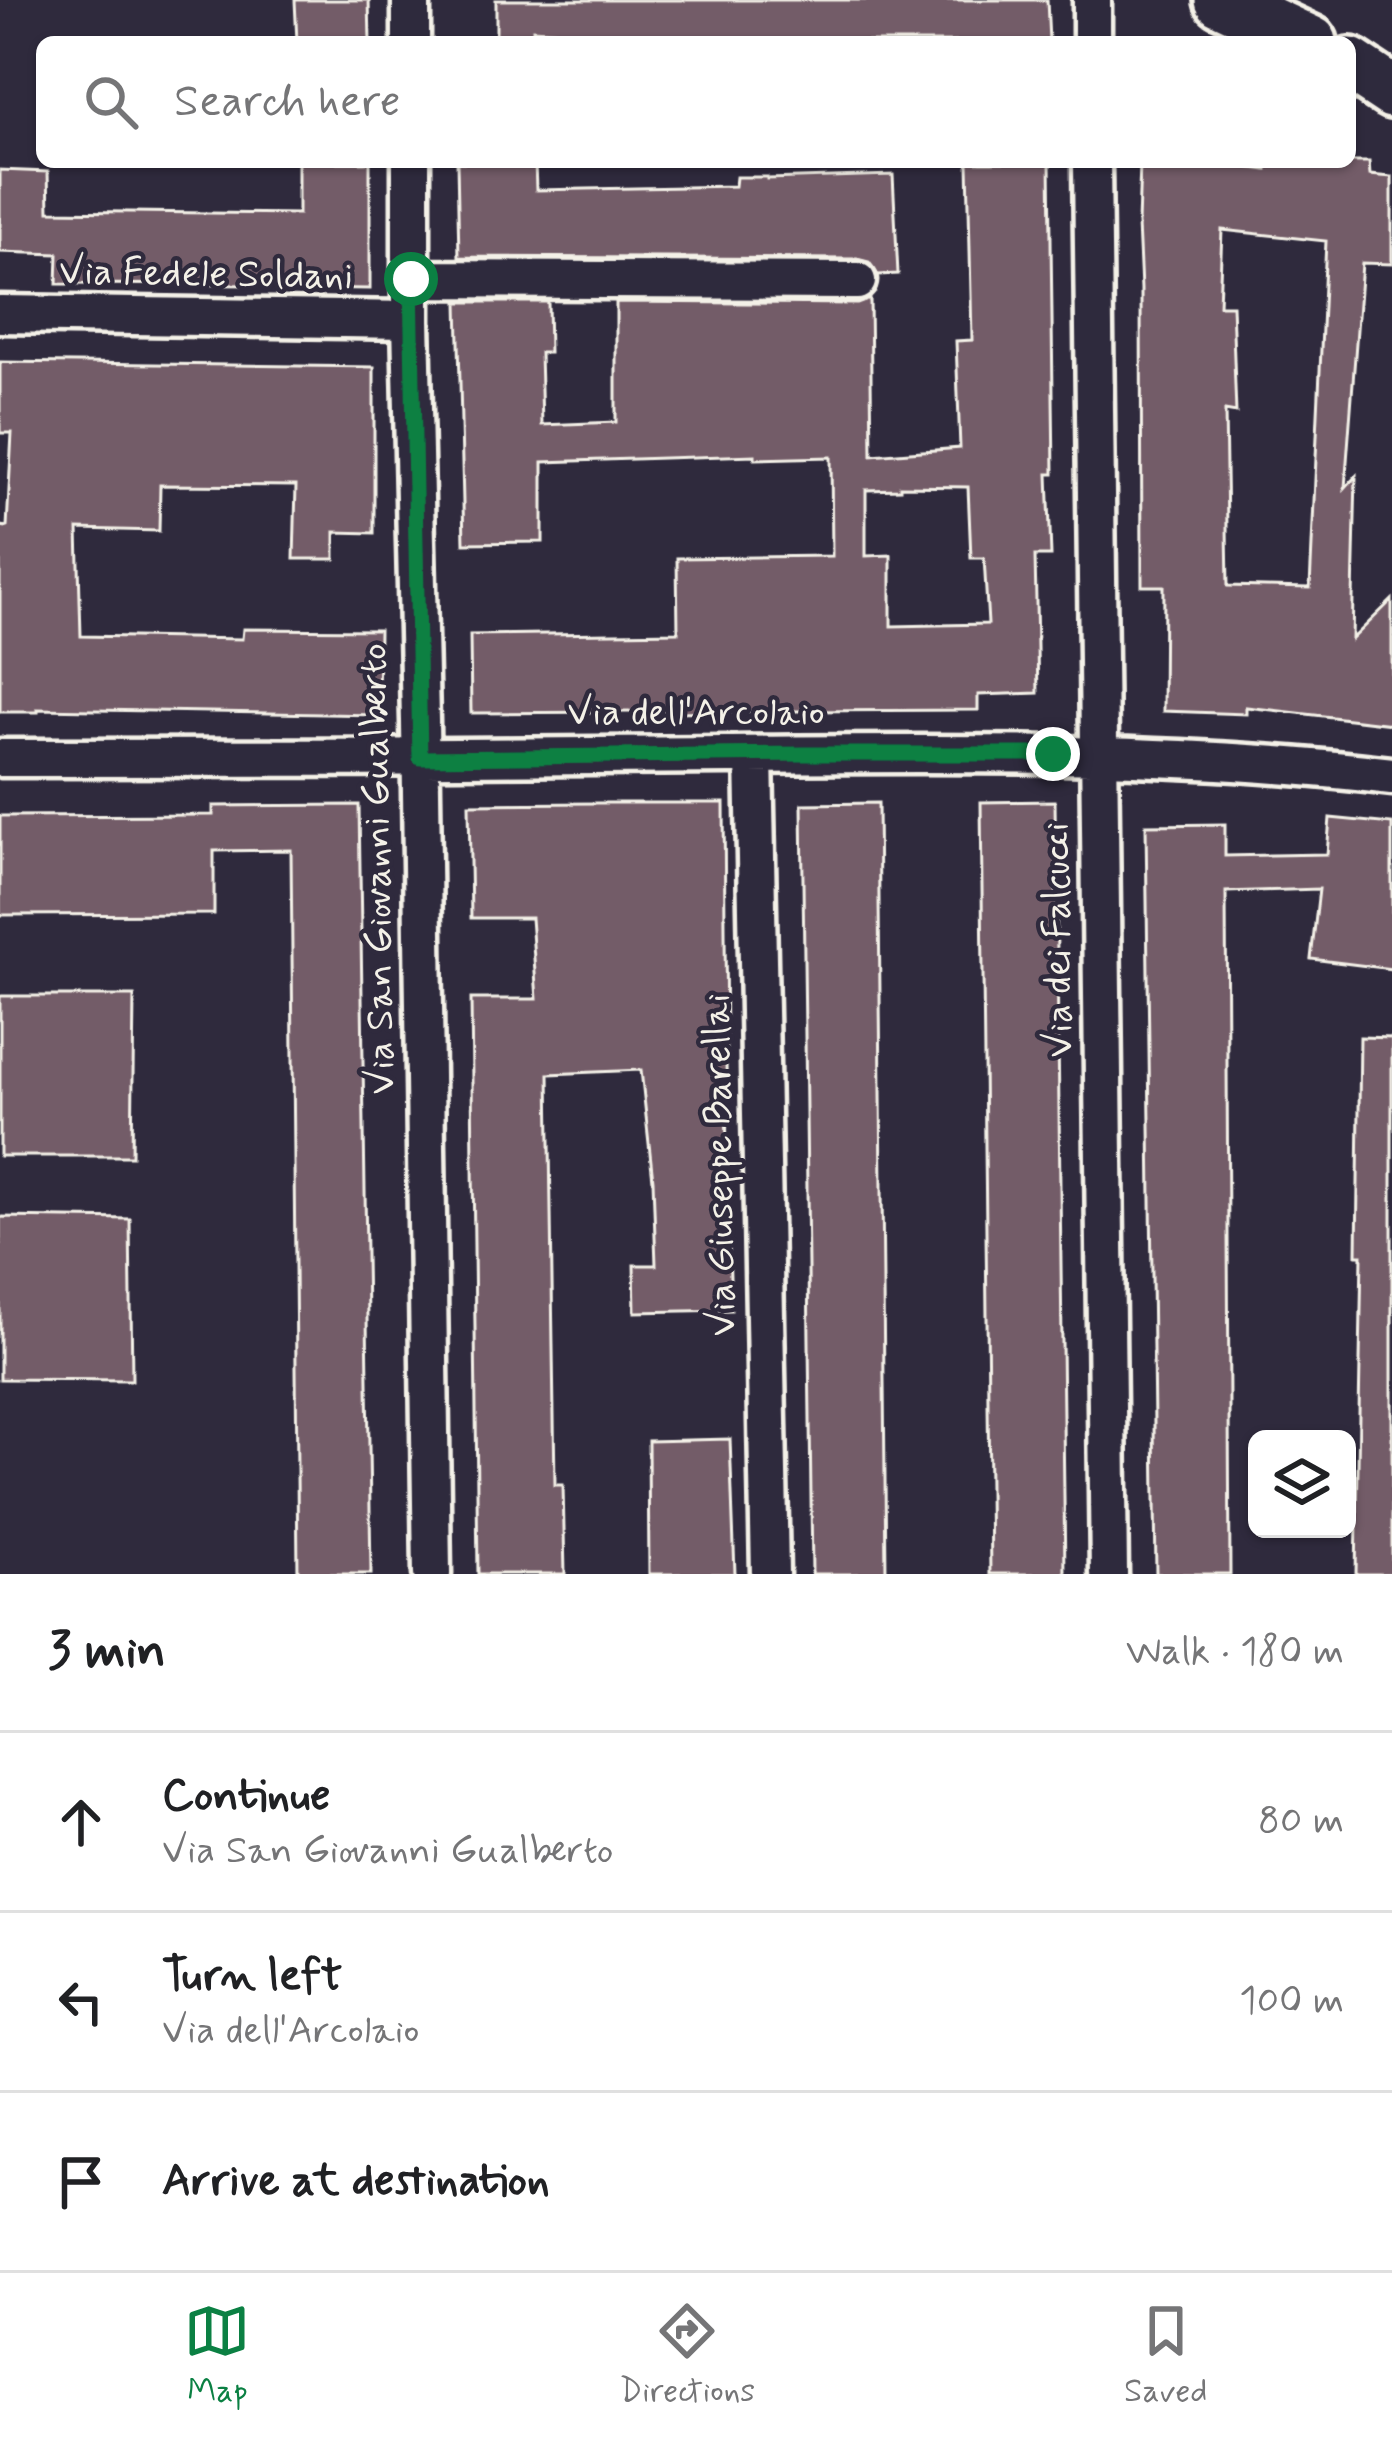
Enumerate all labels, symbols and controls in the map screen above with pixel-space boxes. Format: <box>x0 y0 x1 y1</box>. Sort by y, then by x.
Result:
search box <box>36 36 1356 168</box>
icon: search <box>78 69 144 135</box>
text: Search here <box>174 73 401 132</box>
street label: Via Fedele Soldani <box>59 247 353 303</box>
route start <box>384 252 438 306</box>
street label: Via San Giovanni Gualberto <box>350 643 408 1095</box>
street label: Via dell'Arcolaio <box>567 688 825 739</box>
route end <box>1026 727 1080 781</box>
street label: Via dei Falcucci <box>1031 822 1087 1058</box>
street label: Via Giuseppe Barellai <box>693 993 749 1337</box>
map controls <box>1248 1430 1356 1538</box>
button: layers <box>1248 1430 1356 1538</box>
text: 3 min <box>48 1619 166 1685</box>
text: Walk · 180 m <box>1126 1627 1344 1678</box>
text: Continue <box>162 1767 330 1826</box>
icon: ahead <box>48 1789 114 1855</box>
text: 80 m <box>1258 1796 1344 1847</box>
text: Via San Giovanni Gualberto <box>162 1826 613 1877</box>
text: Turn left <box>162 1947 342 2006</box>
icon: left <box>48 1969 114 2035</box>
text: 100 m <box>1239 1976 1344 2027</box>
text: Via dell'Arcolaio <box>162 2006 419 2057</box>
icon: arrive <box>48 2149 114 2215</box>
text: Arrive at destination <box>162 2152 550 2211</box>
tab: Map <box>184 2298 250 2414</box>
tab: Directions <box>619 2298 755 2414</box>
tab: Saved <box>1124 2298 1208 2414</box>

